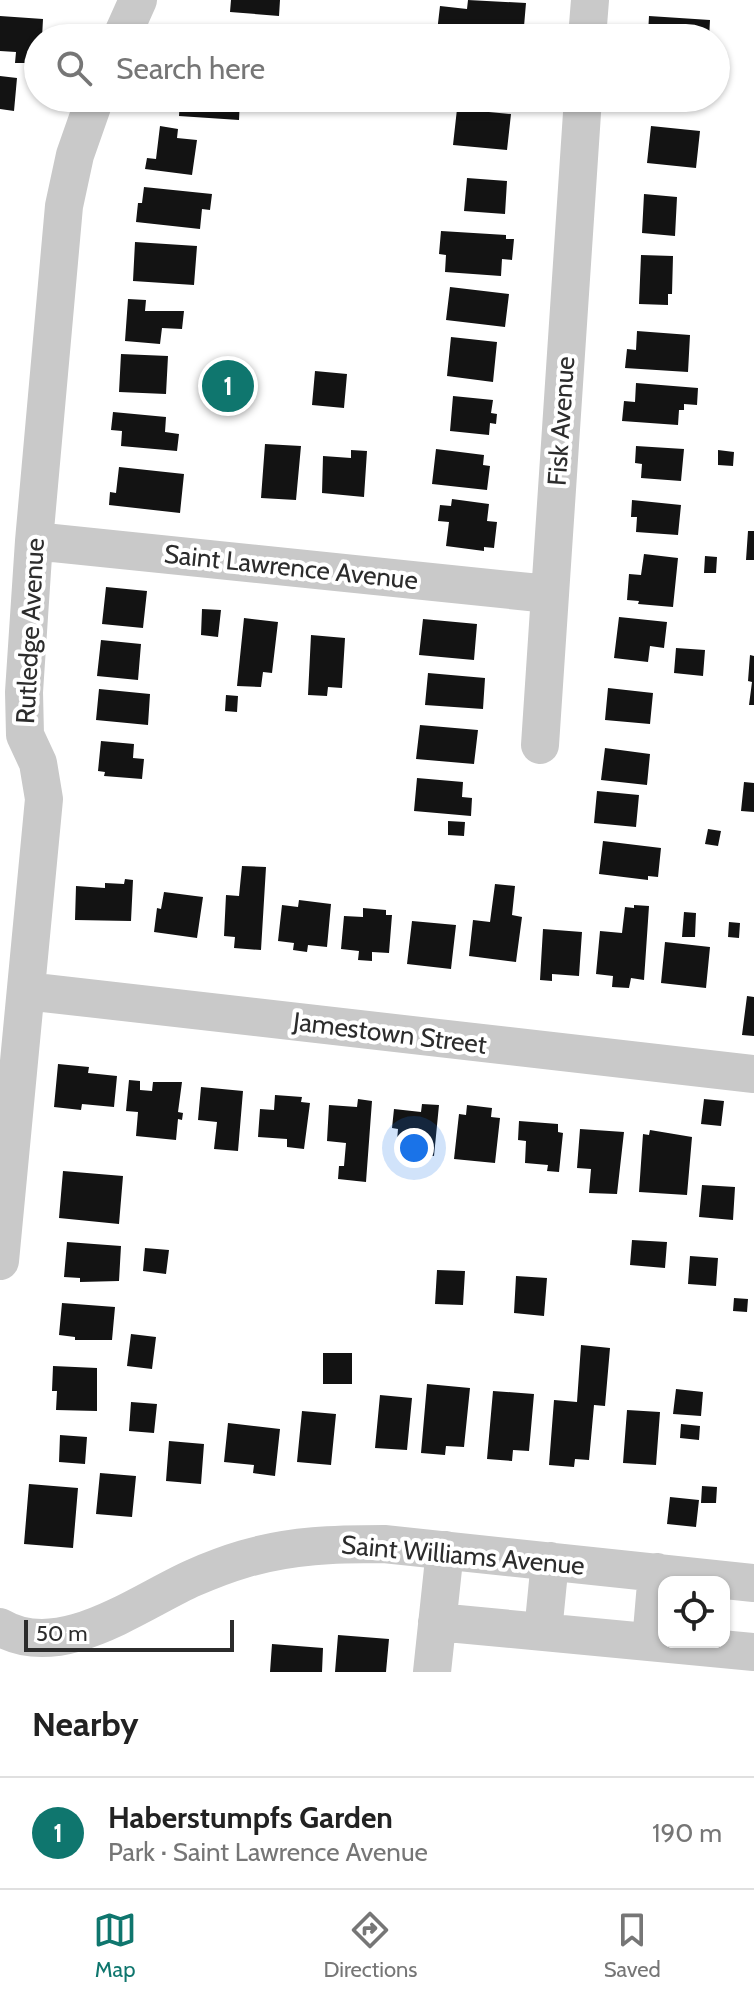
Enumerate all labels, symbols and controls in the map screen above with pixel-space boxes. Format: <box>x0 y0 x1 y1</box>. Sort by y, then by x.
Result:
search box <box>24 24 730 112</box>
icon: search <box>52 46 96 90</box>
text: Search here <box>116 50 265 87</box>
street label: Fisk Avenue <box>541 355 581 487</box>
pin: 1 <box>202 356 254 416</box>
street label: Rutledge Avenue <box>9 537 51 725</box>
street label: Saint Lawrence Avenue <box>162 538 420 596</box>
street label: Jamestown Street <box>290 1005 489 1061</box>
your location <box>394 1128 434 1168</box>
street label: Saint Williams Avenue <box>340 1528 586 1582</box>
map controls <box>658 1576 730 1648</box>
button: locate <box>658 1576 730 1648</box>
scale bar <box>24 1616 234 1652</box>
text: 50 m <box>36 1620 88 1647</box>
text: Nearby <box>32 1703 139 1745</box>
text: Haberstumpfs Garden <box>108 1799 393 1836</box>
text: 1 <box>53 1817 63 1849</box>
text: 190 m <box>652 1817 722 1849</box>
text: Park · Saint Lawrence Avenue <box>108 1836 428 1868</box>
tab: Map <box>93 1908 137 1983</box>
tab: Directions <box>323 1908 417 1983</box>
tab: Saved <box>604 1908 661 1983</box>

